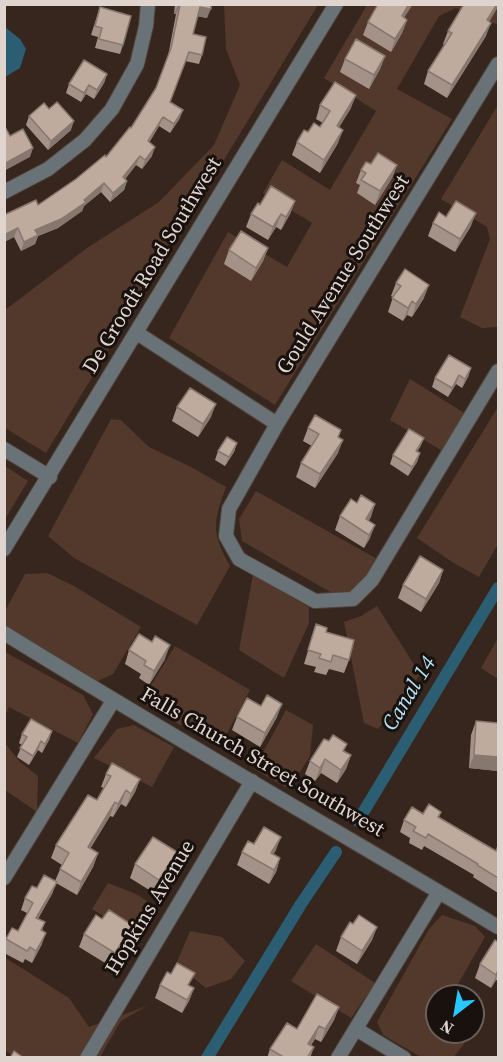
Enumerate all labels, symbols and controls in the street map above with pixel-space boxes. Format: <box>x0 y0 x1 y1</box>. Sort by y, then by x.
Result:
street label: De Groodt Road Southwest <box>78 153 228 379</box>
street label: Gould Avenue Southwest <box>272 171 416 379</box>
water label: Canal 14 <box>378 652 442 736</box>
street label: Falls Church Street Southwest <box>136 683 388 843</box>
street label: Hopkins Avenue <box>101 836 201 980</box>
north arrow <box>425 984 485 1044</box>
text: N <box>436 1015 457 1040</box>

